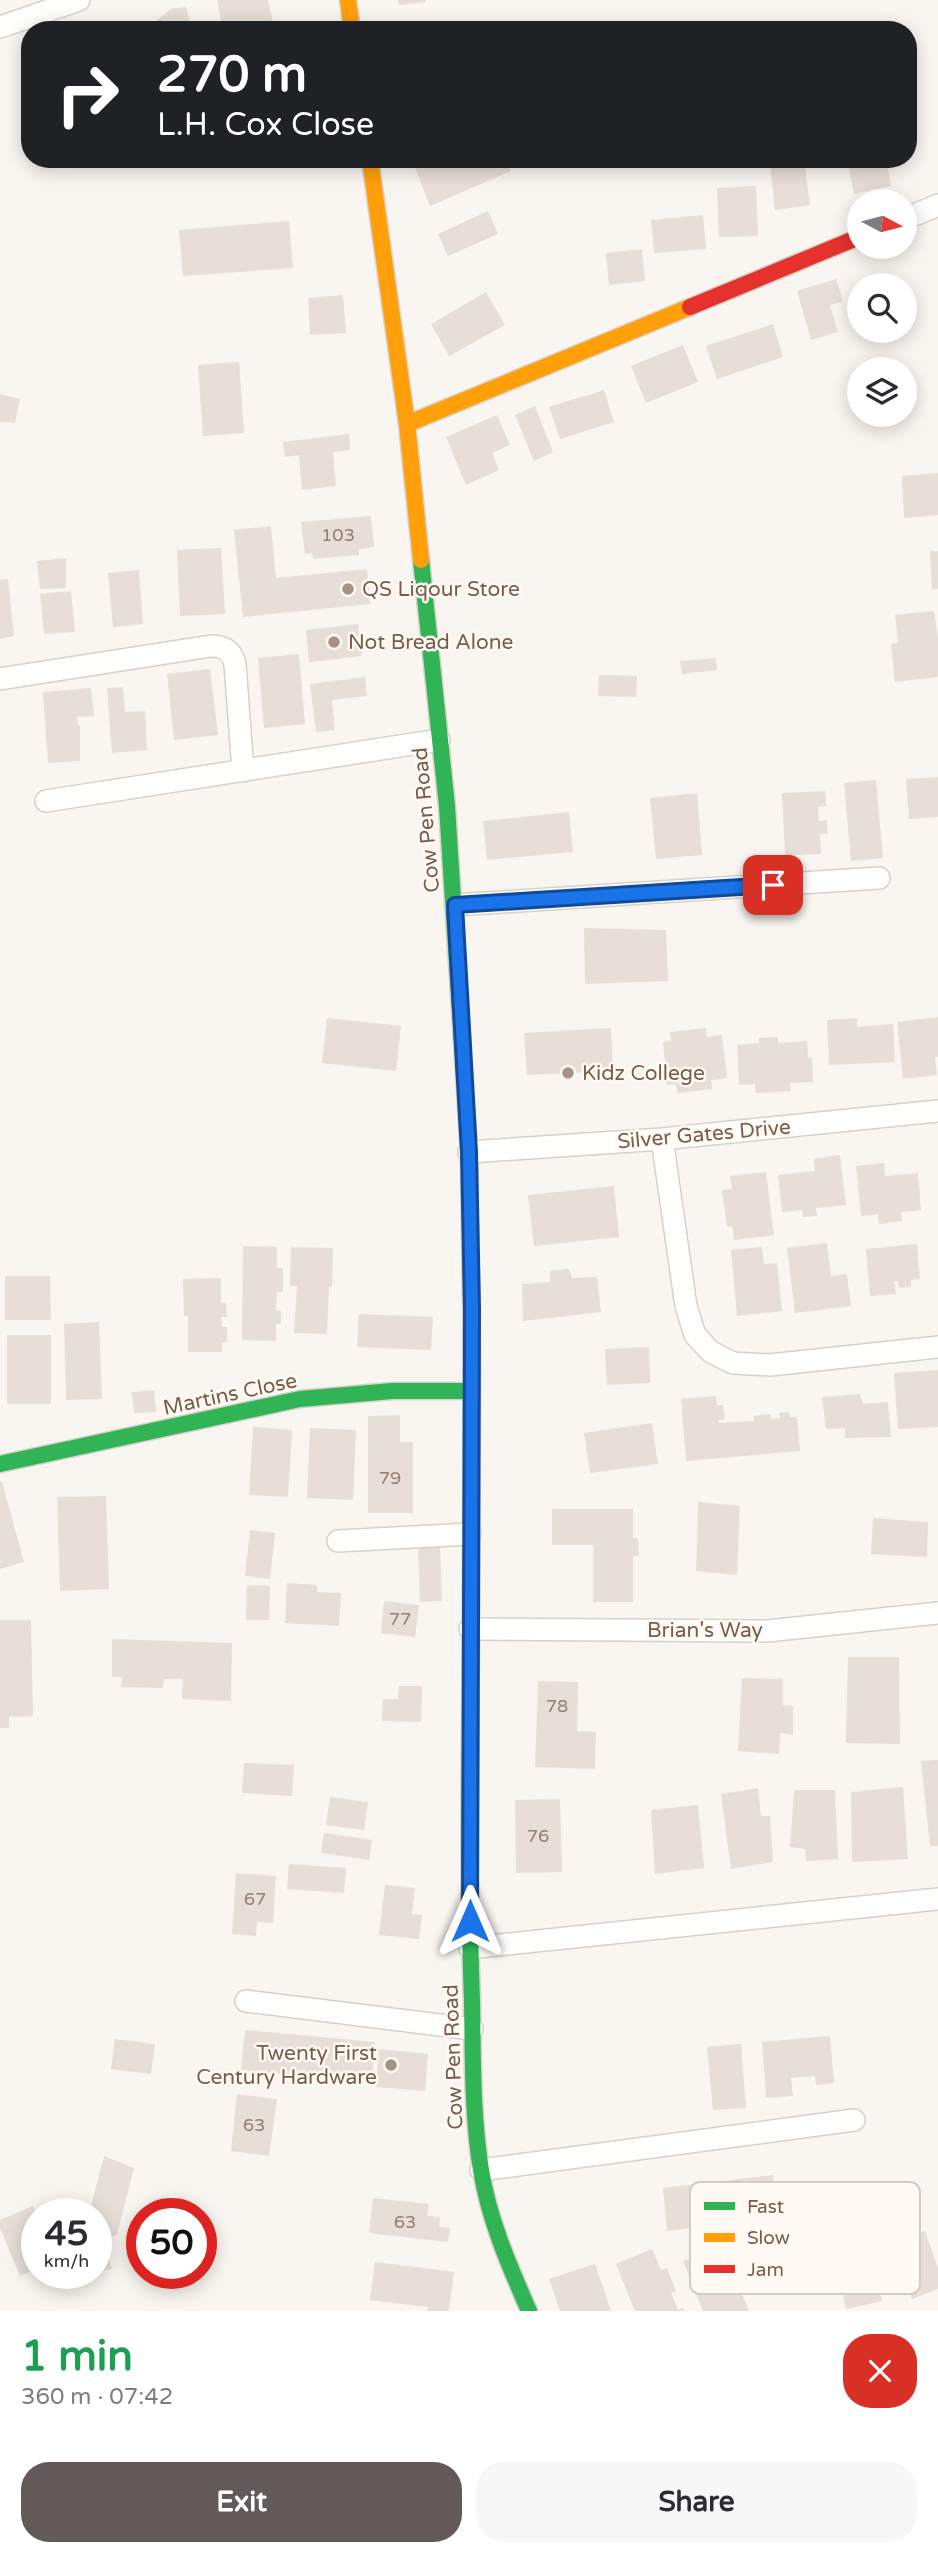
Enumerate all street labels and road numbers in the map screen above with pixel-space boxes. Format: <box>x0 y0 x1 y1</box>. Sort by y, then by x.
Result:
street label: Cow Pen Road <box>408 746 445 894</box>
street label: Silver Gates Drive <box>616 1114 792 1155</box>
street label: Martins Close <box>161 1368 299 1421</box>
street label: Brian's Way <box>647 1618 763 1643</box>
street label: Cow Pen Road <box>438 1984 469 2130</box>

